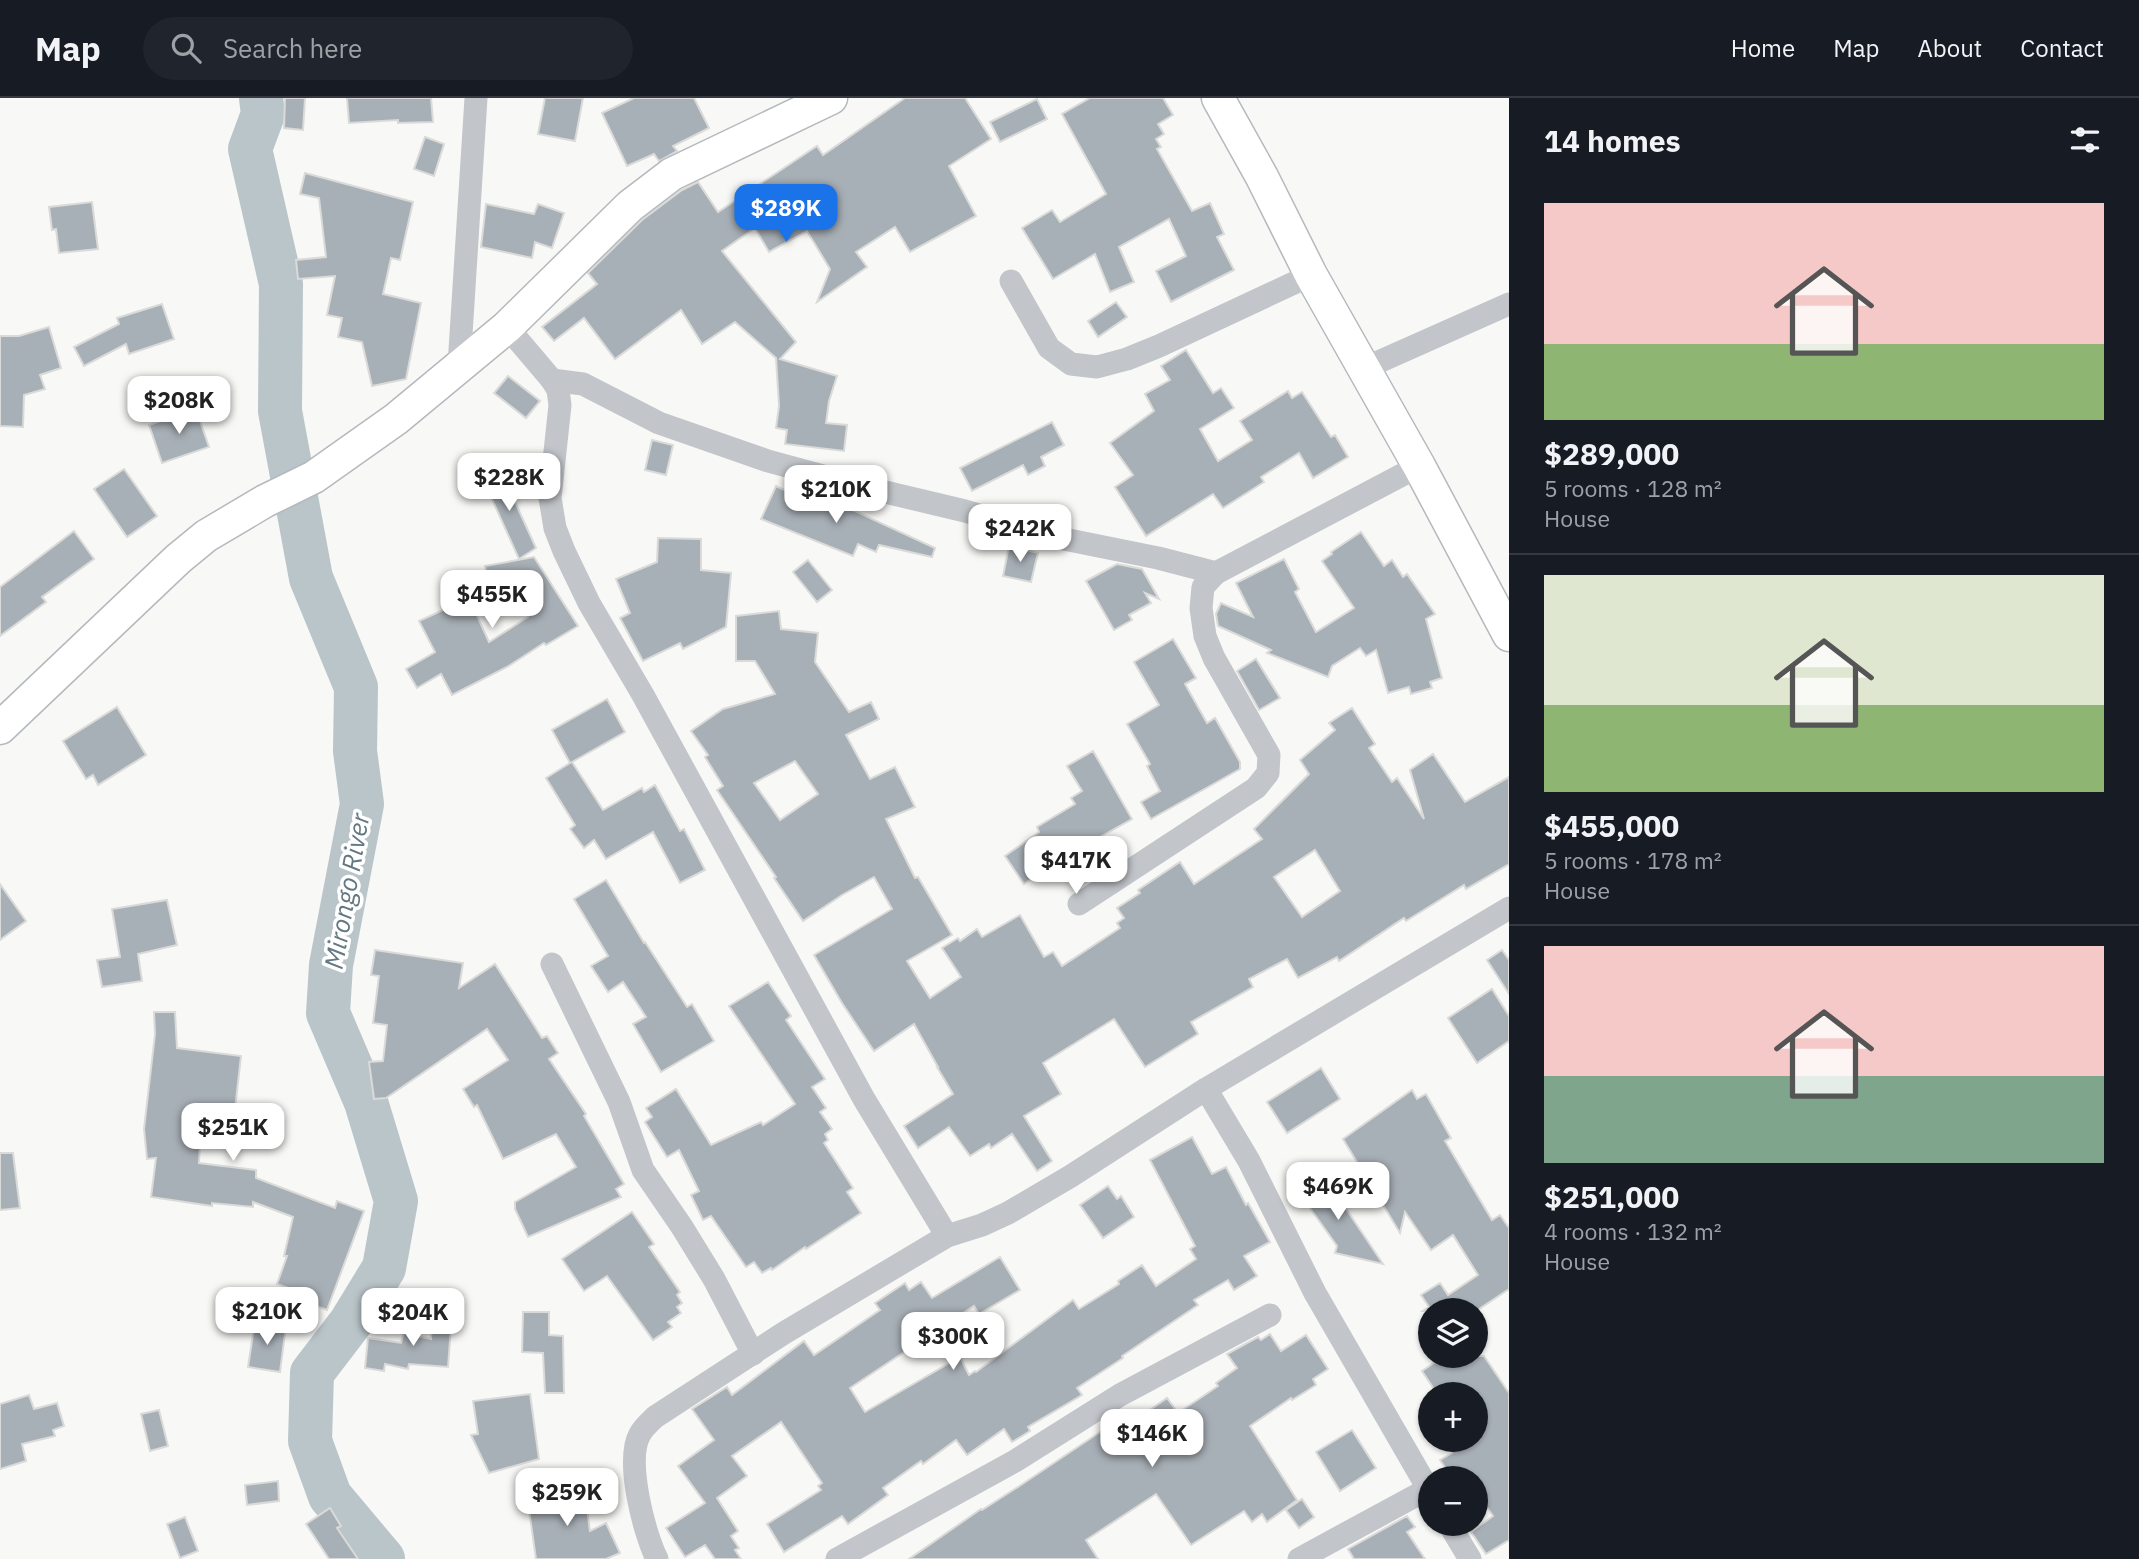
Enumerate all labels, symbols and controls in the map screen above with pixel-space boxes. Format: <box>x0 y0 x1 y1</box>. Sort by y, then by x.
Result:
search box <box>143 17 633 80</box>
text: Map <box>35 27 101 70</box>
icon: search <box>167 29 205 67</box>
text: Search here <box>223 31 362 65</box>
text: Home <box>1731 32 1795 64</box>
text: Map <box>1833 32 1879 64</box>
text: About <box>1917 32 1982 64</box>
text: Contact <box>2020 32 2104 64</box>
text: 14 homes <box>1544 121 1681 160</box>
icon: filters <box>2066 121 2104 159</box>
pin: $289K <box>737 184 835 244</box>
text: $289K <box>750 192 822 222</box>
icon: home <box>1761 248 1887 374</box>
pin: $208K <box>130 376 228 436</box>
text: $208K <box>143 384 215 414</box>
text: $289,000 <box>1544 434 1679 473</box>
pin: $228K <box>460 454 558 513</box>
text: $228K <box>473 461 545 491</box>
pin: $210K <box>787 466 885 525</box>
text: $210K <box>800 473 872 503</box>
text: 5 rooms · 128 m² <box>1544 473 1722 503</box>
text: House <box>1544 503 1610 533</box>
pin: $242K <box>971 504 1069 564</box>
text: $242K <box>984 512 1056 542</box>
pin: $455K <box>443 570 541 630</box>
text: $455K <box>456 578 528 608</box>
icon: home <box>1761 620 1887 746</box>
text: $455,000 <box>1544 806 1679 845</box>
water label: Mirongo River <box>316 809 377 971</box>
pin: $417K <box>1027 836 1125 896</box>
text: $417K <box>1040 844 1112 874</box>
text: 5 rooms · 178 m² <box>1544 845 1722 875</box>
text: House <box>1544 875 1610 905</box>
icon: home <box>1761 991 1887 1117</box>
pin: $251K <box>184 1104 282 1163</box>
text: $251K <box>197 1111 269 1141</box>
pin: $469K <box>1289 1162 1387 1222</box>
text: $469K <box>1302 1170 1374 1200</box>
text: $251,000 <box>1544 1177 1679 1216</box>
text: 4 rooms · 132 m² <box>1544 1216 1722 1246</box>
text: House <box>1544 1246 1610 1276</box>
pin: $210K <box>218 1288 316 1347</box>
pin: $204K <box>364 1288 462 1348</box>
text: $210K <box>231 1295 303 1325</box>
text: $204K <box>377 1296 449 1326</box>
map controls <box>1418 1298 1488 1536</box>
button: layers <box>1418 1298 1488 1368</box>
pin: $300K <box>904 1312 1002 1372</box>
text: $300K <box>917 1320 989 1350</box>
button: + <box>1418 1382 1488 1452</box>
pin: $146K <box>1103 1410 1201 1469</box>
text: $146K <box>1116 1417 1188 1447</box>
button: − <box>1418 1466 1488 1536</box>
pin: $259K <box>518 1468 616 1528</box>
text: $259K <box>531 1476 603 1506</box>

